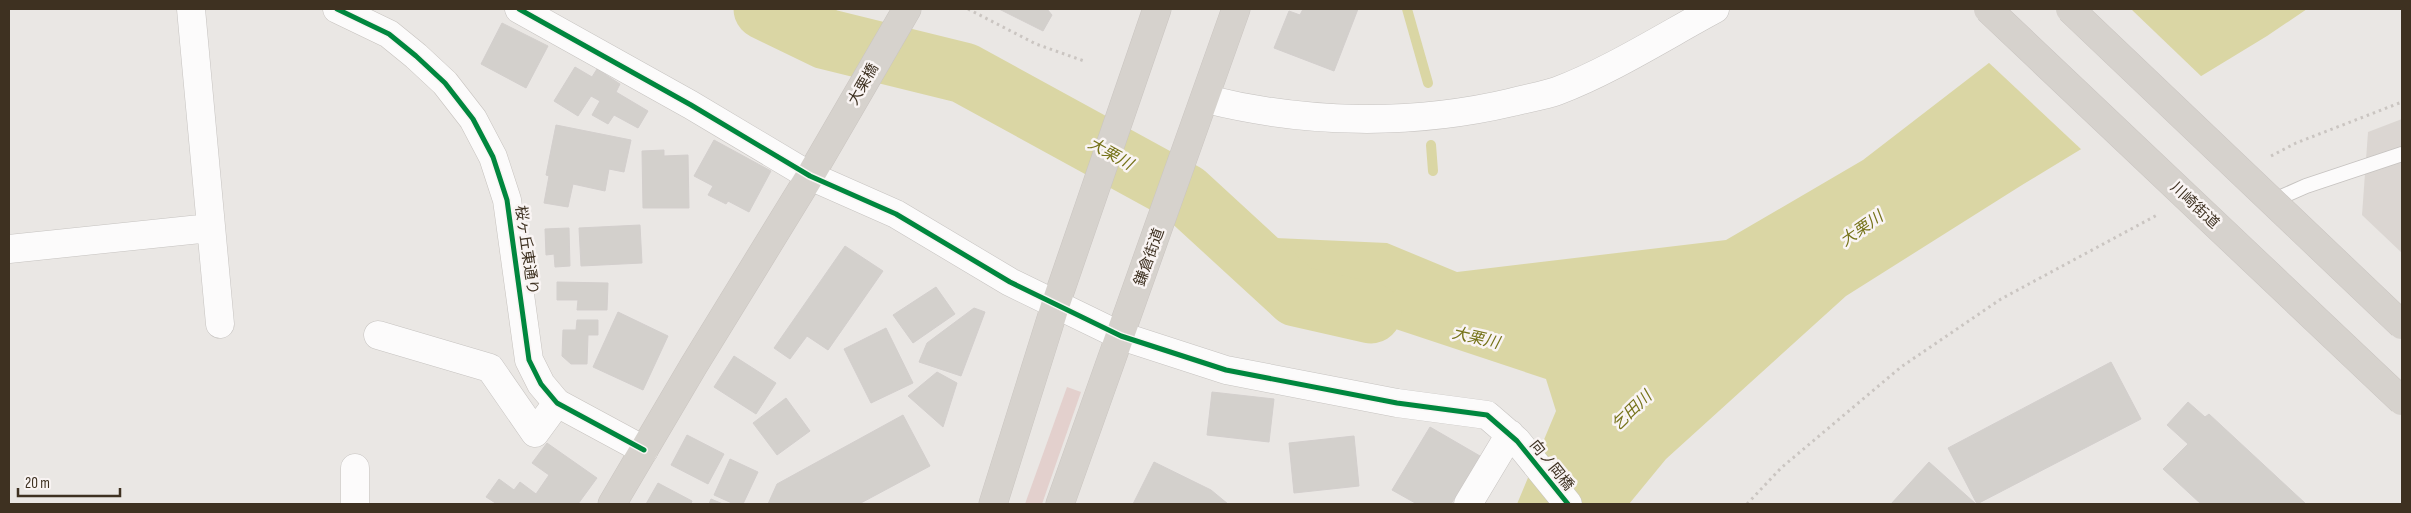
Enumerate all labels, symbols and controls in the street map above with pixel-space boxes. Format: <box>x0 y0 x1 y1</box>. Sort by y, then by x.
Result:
street label: 大栗橋 <box>844 60 883 108</box>
water label: 大栗川 <box>1085 134 1138 175</box>
street label: 川崎街道 <box>2166 178 2223 233</box>
street label: 桜ヶ丘東通り <box>511 204 542 296</box>
water label: 大栗川 <box>1837 207 1889 251</box>
street label: 鎌倉街道 <box>1130 226 1169 289</box>
water label: 大栗川 <box>1450 324 1503 354</box>
water label: 乞田川 <box>1608 386 1657 435</box>
street label: 向ノ岡橋 <box>1525 436 1578 495</box>
scale bar <box>18 466 120 498</box>
text: 20 m <box>25 474 50 493</box>

